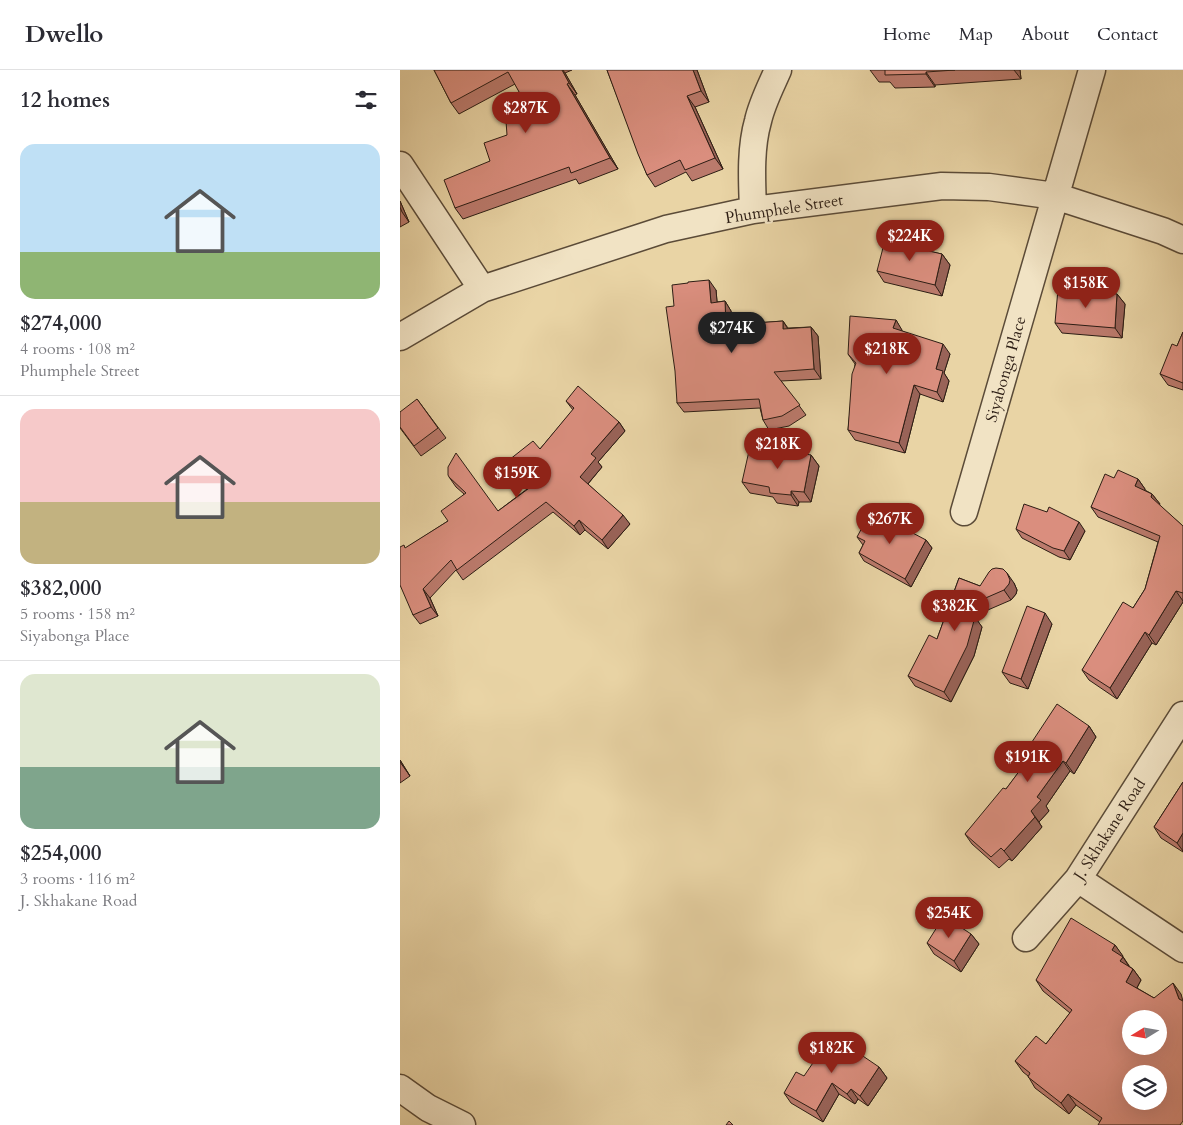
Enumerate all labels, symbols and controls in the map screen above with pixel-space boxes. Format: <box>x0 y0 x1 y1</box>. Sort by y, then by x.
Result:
text: Dwello <box>25 18 103 51</box>
text: Home <box>883 22 931 47</box>
text: Map <box>959 22 993 47</box>
text: About <box>1021 22 1069 47</box>
text: Contact <box>1097 22 1158 47</box>
text: 12 homes <box>20 86 110 115</box>
icon: filters <box>352 86 380 114</box>
pin: $287K <box>491 92 561 134</box>
text: $287K <box>503 97 549 119</box>
icon: home <box>155 176 245 266</box>
street label: Phumphele Street <box>724 189 845 229</box>
pin: $224K <box>875 220 945 262</box>
text: $224K <box>887 225 933 247</box>
pin: $158K <box>1051 266 1121 309</box>
text: $158K <box>1063 272 1109 294</box>
text: $274,000 <box>20 309 101 338</box>
pin: $274K <box>697 312 767 354</box>
street label: Siyabonga Place <box>980 314 1032 425</box>
text: $274K <box>709 317 755 339</box>
pin: $218K <box>852 332 922 375</box>
text: 4 rooms · 108 m² <box>20 338 135 360</box>
text: $218K <box>864 338 910 360</box>
text: Phumphele Street <box>20 360 139 382</box>
pin: $218K <box>743 428 813 470</box>
text: $218K <box>755 433 801 455</box>
icon: home <box>155 442 245 532</box>
pin: $159K <box>482 456 552 499</box>
text: $159K <box>494 462 540 484</box>
pin: $267K <box>855 502 925 545</box>
text: $267K <box>867 508 913 530</box>
text: $382,000 <box>20 574 101 603</box>
pin: $382K <box>920 590 990 632</box>
text: $382K <box>932 595 978 617</box>
text: 5 rooms · 158 m² <box>20 603 135 625</box>
text: Siyabonga Place <box>20 625 129 647</box>
icon: home <box>155 707 245 797</box>
pin: $191K <box>993 740 1063 783</box>
text: $191K <box>1005 746 1051 768</box>
street label: J. Skhakane Road <box>1068 774 1151 886</box>
text: $254,000 <box>20 839 101 868</box>
text: 3 rooms · 116 m² <box>20 868 135 890</box>
text: J. Skhakane Road <box>20 890 137 912</box>
pin: $254K <box>914 896 984 939</box>
text: $254K <box>926 902 972 924</box>
north arrow <box>1122 1010 1168 1055</box>
map controls <box>1122 1010 1167 1110</box>
pin: $182K <box>797 1032 867 1074</box>
text: $182K <box>809 1037 855 1059</box>
button: layers <box>1122 1065 1167 1110</box>

